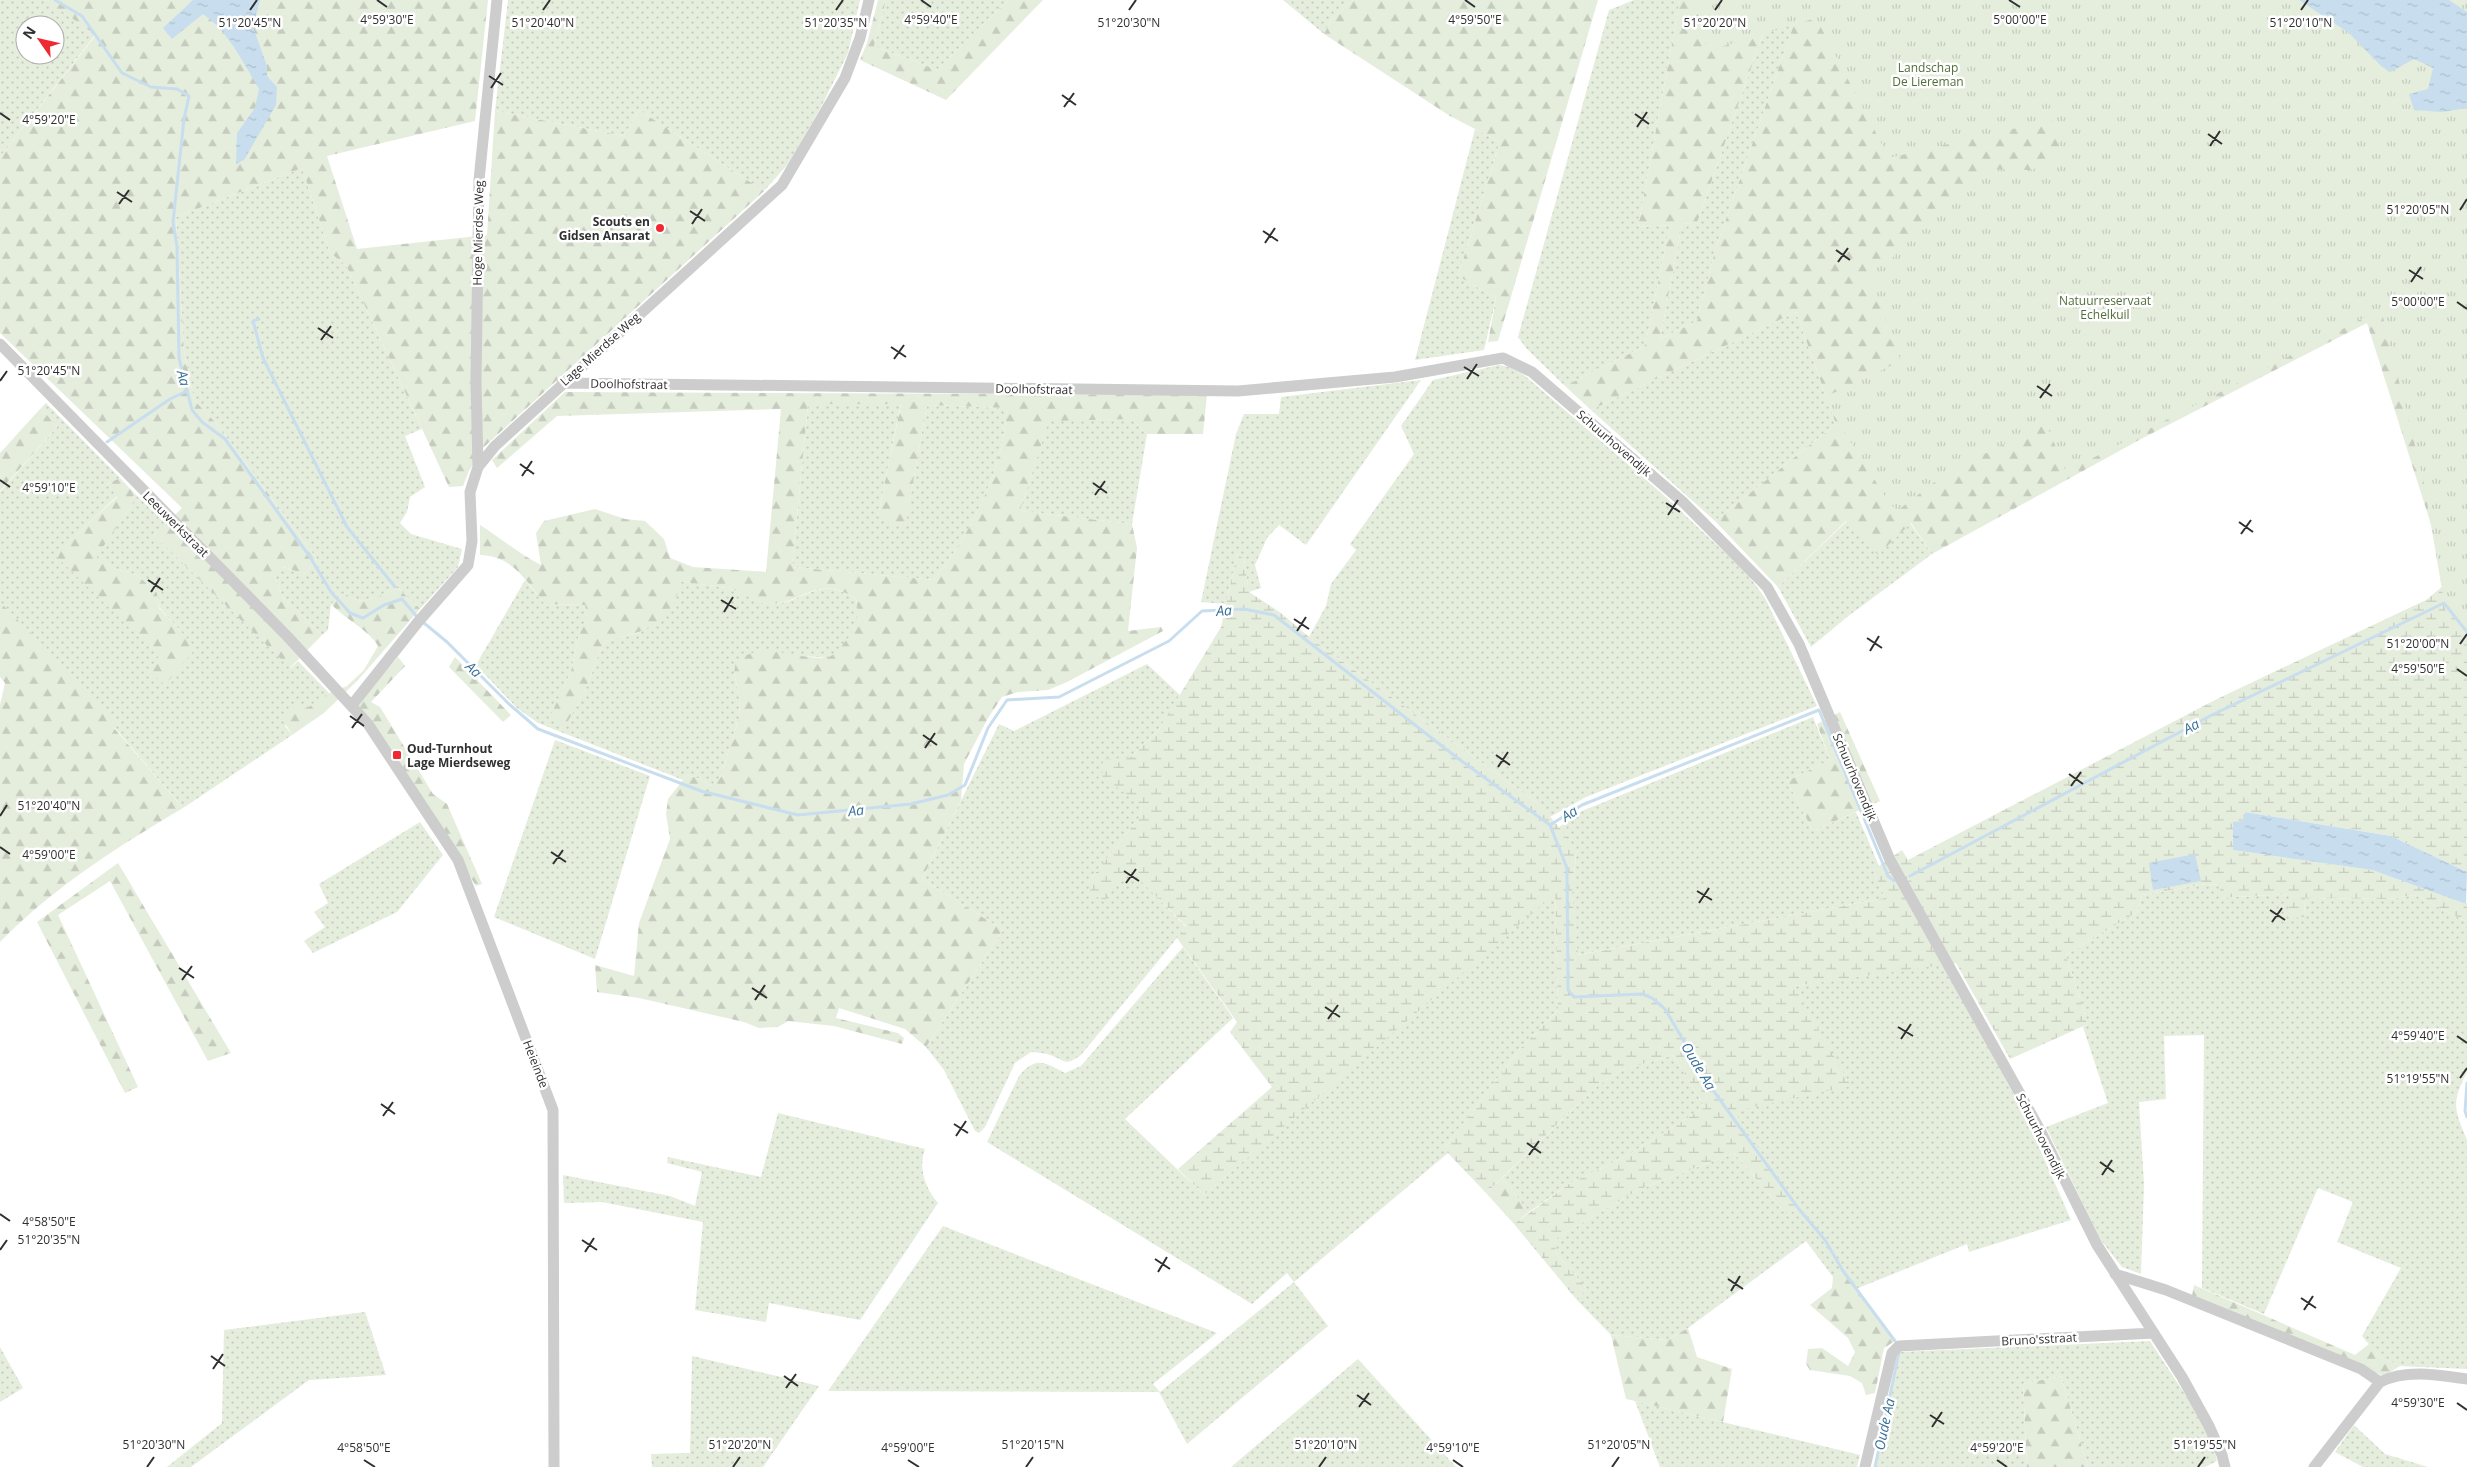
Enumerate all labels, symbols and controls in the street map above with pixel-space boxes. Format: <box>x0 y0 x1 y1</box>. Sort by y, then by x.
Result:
text: 4°59'30"E <box>360 11 414 28</box>
text: 4°59'40"E <box>904 11 958 28</box>
text: 4°59'50"E <box>1448 11 1502 28</box>
text: 5°00'00"E <box>1993 11 2047 28</box>
text: 51°20'45"N <box>219 14 281 31</box>
text: 51°20'40"N <box>512 14 574 31</box>
text: 51°20'35"N <box>805 14 867 31</box>
text: 51°20'30"N <box>1098 14 1160 31</box>
text: 51°20'20"N <box>1684 14 1746 31</box>
text: 51°20'10"N <box>2270 14 2332 31</box>
north arrow <box>15 15 65 65</box>
text: N <box>18 22 40 42</box>
park label: Landschap De Liereman <box>1892 59 1964 90</box>
text: 4°59'20"E <box>22 111 76 128</box>
street label: Hoge Mierdse Weg <box>469 180 487 286</box>
text: 51°20'05"N <box>2387 201 2449 218</box>
place label: Scouts en Gidsen Ansarat <box>559 213 650 244</box>
marker: Scouts en Gidsen Ansarat <box>654 222 666 234</box>
park label: Natuurreservaat Echelkuil <box>2059 292 2151 323</box>
text: 5°00'00"E <box>2391 293 2445 310</box>
street label: Lage Mierdse Weg <box>556 308 644 389</box>
text: 51°20'45"N <box>18 362 80 379</box>
water label: Aa <box>173 367 195 388</box>
street label: Doolhofstraat <box>590 375 668 393</box>
street label: Doolhofstraat <box>995 380 1073 398</box>
street label: Schuurhovendijk <box>1573 406 1655 481</box>
text: 4°59'10"E <box>22 479 76 496</box>
street label: Leeuwerkstraat <box>139 487 213 561</box>
water label: Aa <box>1214 600 1233 620</box>
text: 51°20'00"N <box>2387 635 2449 652</box>
water label: Aa <box>461 656 486 681</box>
text: 4°59'50"E <box>2391 660 2445 677</box>
water label: Aa <box>2179 714 2202 739</box>
street label: Schuurhovendijk <box>1829 731 1881 824</box>
place label: Oud-Turnhout Lage Mierdseweg <box>407 740 511 771</box>
marker: Oud-Turnhout Lage Mierdseweg <box>391 749 403 761</box>
text: 51°20'40"N <box>18 797 80 814</box>
water label: Aa <box>846 800 865 820</box>
water label: Aa <box>1556 801 1581 826</box>
text: 4°59'00"E <box>22 846 76 863</box>
text: 4°59'40"E <box>2391 1027 2445 1044</box>
street label: Heieinde <box>519 1038 553 1091</box>
water label: Oude Aa <box>1677 1039 1721 1094</box>
text: 51°19'55"N <box>2387 1070 2449 1087</box>
street label: Schuurhovendijk <box>2012 1090 2070 1182</box>
text: 4°58'50"E <box>22 1213 76 1230</box>
text: 51°20'35"N <box>18 1231 80 1248</box>
street label: Bruno'sstraat <box>2001 1329 2077 1349</box>
text: 4°59'30"E <box>2391 1394 2445 1411</box>
water label: Oude Aa <box>1869 1396 1899 1452</box>
text: 51°20'30"N <box>123 1436 185 1453</box>
text: 51°20'20"N <box>709 1436 771 1453</box>
text: 51°20'15"N <box>1002 1436 1064 1453</box>
text: 51°20'10"N <box>1295 1436 1357 1453</box>
text: 51°20'05"N <box>1588 1436 1650 1453</box>
text: 51°19'55"N <box>2174 1436 2236 1453</box>
text: 4°58'50"E <box>337 1439 391 1456</box>
text: 4°59'00"E <box>881 1439 935 1456</box>
text: 4°59'10"E <box>1426 1439 1480 1456</box>
text: 4°59'20"E <box>1970 1439 2024 1456</box>

